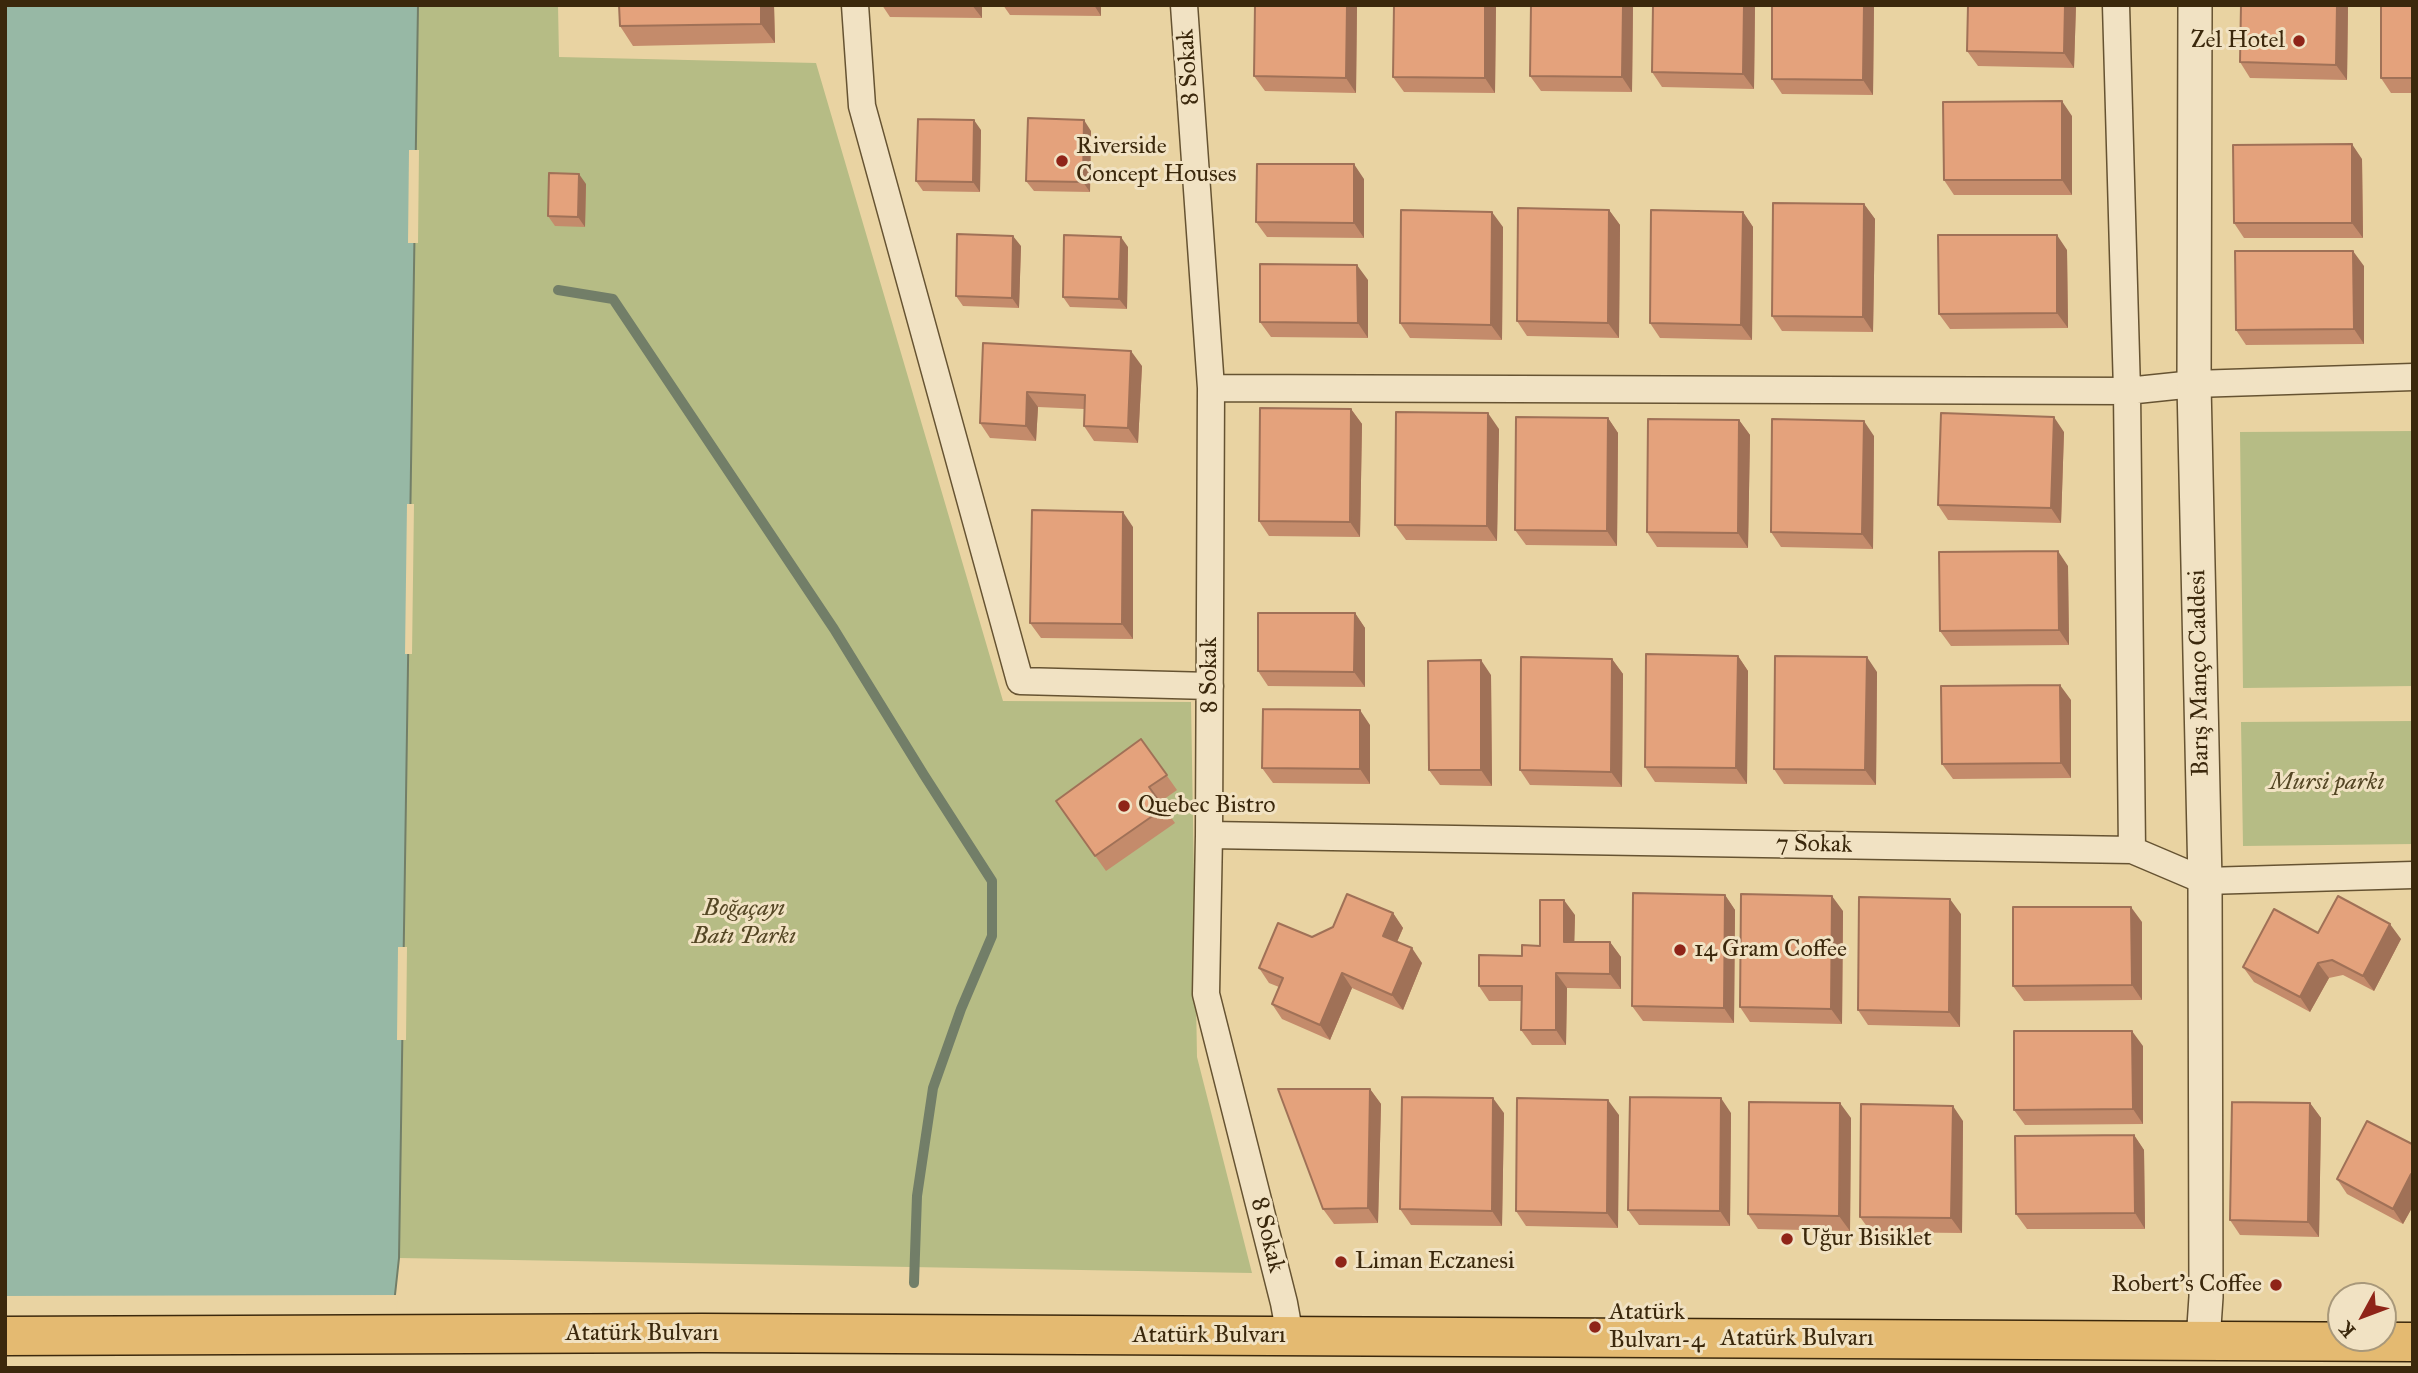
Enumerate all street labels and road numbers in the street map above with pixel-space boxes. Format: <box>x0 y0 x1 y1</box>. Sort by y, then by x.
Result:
street label: 8 Sokak <box>1172 28 1206 106</box>
street label: Barış Manço Caddesi <box>2184 569 2216 777</box>
street label: 8 Sokak <box>1196 637 1224 713</box>
street label: 7 Sokak <box>1776 830 1852 860</box>
street label: 8 Sokak <box>1244 1194 1290 1276</box>
street label: Atatürk Bulvarı <box>565 1320 719 1348</box>
street label: Atatürk Bulvarı <box>1132 1322 1286 1350</box>
street label: Atatürk Bulvarı <box>1720 1325 1874 1353</box>

